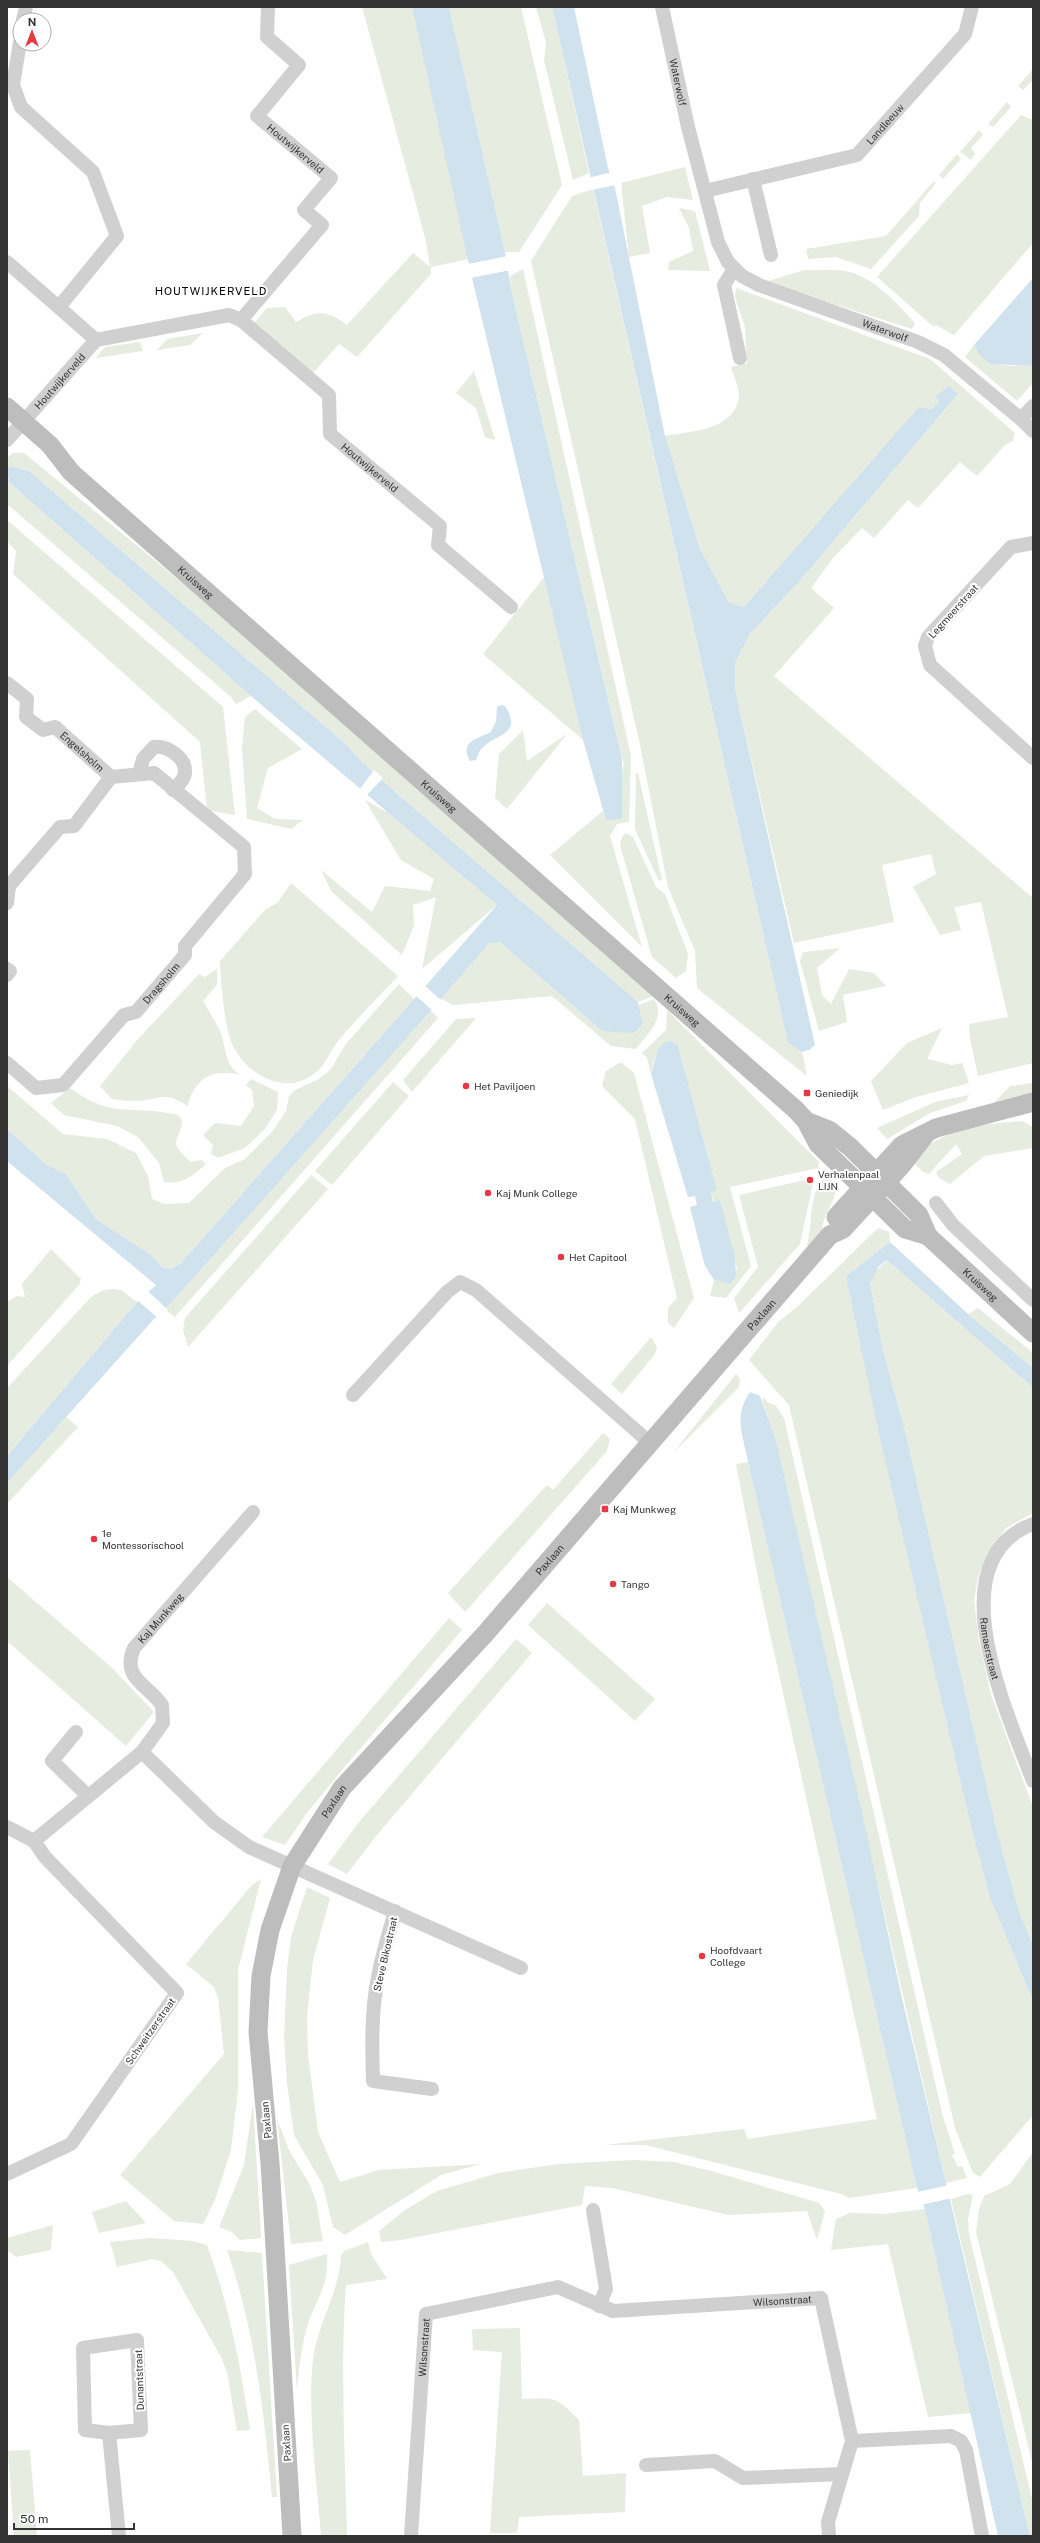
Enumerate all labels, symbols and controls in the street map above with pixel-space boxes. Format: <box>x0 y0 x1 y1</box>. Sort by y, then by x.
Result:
north arrow <box>12 12 52 52</box>
text: N <box>28 16 36 28</box>
street label: Waterwolf <box>667 57 689 107</box>
street label: Landleeuw <box>863 101 906 147</box>
street label: Houtwijkerveld <box>265 121 326 176</box>
district label: HOUTWIJKERVELD <box>155 285 267 297</box>
street label: Waterwolf <box>860 316 910 344</box>
street label: Houtwijkerveld <box>32 351 87 411</box>
street label: Houtwijkerveld <box>339 440 401 495</box>
street label: Kruisweg <box>175 563 216 601</box>
street label: Legmeerstraat <box>926 581 980 640</box>
street label: Engelsholm <box>58 729 107 774</box>
street label: Kruisweg <box>419 777 459 815</box>
street label: Dragsholm <box>140 960 182 1006</box>
street label: Kruisweg <box>662 991 703 1029</box>
place label: Het Paviljoen <box>474 1080 536 1092</box>
marker: Het Paviljoen <box>461 1081 471 1091</box>
place label: Geniedijk <box>815 1087 859 1099</box>
marker: Geniedijk <box>802 1088 812 1098</box>
place label: Verhalenpaal LIJN <box>818 1168 879 1192</box>
marker: Verhalenpaal LIJN <box>805 1175 815 1185</box>
place label: Kaj Munk College <box>496 1187 578 1199</box>
marker: Kaj Munk College <box>483 1188 493 1198</box>
place label: Het Capitool <box>569 1251 627 1263</box>
marker: Het Capitool <box>556 1252 566 1262</box>
street label: Kruisweg <box>960 1265 1001 1304</box>
street label: Paxlaan <box>745 1296 778 1332</box>
place label: Kaj Munkweg <box>613 1503 676 1515</box>
marker: Kaj Munkweg <box>600 1504 610 1514</box>
place label: 1e Montessorischool <box>102 1527 184 1551</box>
marker: 1e Montessorischool <box>89 1534 99 1544</box>
street label: Paxlaan <box>533 1541 566 1578</box>
place label: Tango <box>621 1578 650 1590</box>
marker: Tango <box>608 1579 618 1589</box>
street label: Kaj Munkweg <box>135 1590 186 1646</box>
street label: Ramaerstraat <box>978 1617 1002 1681</box>
street label: Paxlaan <box>319 1781 349 1820</box>
street label: Steve Bikostraat <box>371 1915 399 1993</box>
place label: Hoofdvaart College <box>710 1944 762 1968</box>
marker: Hoofdvaart College <box>697 1951 707 1961</box>
street label: Schweitzerstraat <box>122 1995 178 2067</box>
street label: Paxlaan <box>258 2101 274 2139</box>
street label: Wilsonstraat <box>753 2293 812 2308</box>
street label: Wilsonstraat <box>416 2318 432 2377</box>
street label: Dunantstraat <box>132 2349 146 2411</box>
street label: Paxlaan <box>279 2424 293 2462</box>
scale bar <box>14 2505 134 2531</box>
text: 50 m <box>20 2512 48 2526</box>

